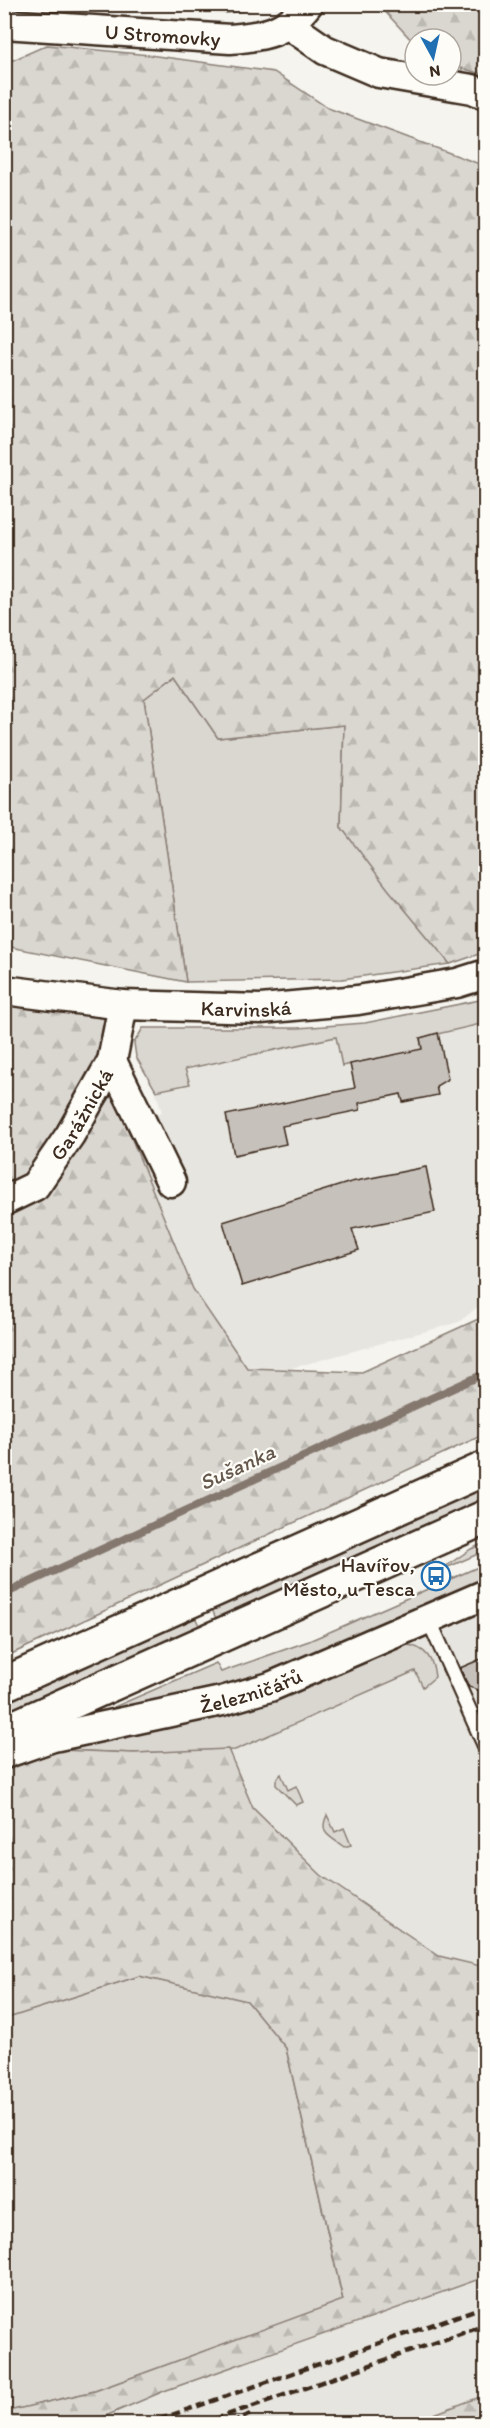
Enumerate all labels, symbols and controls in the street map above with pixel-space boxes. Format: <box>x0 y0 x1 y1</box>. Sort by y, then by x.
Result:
street label: U Stromovky <box>104 18 221 51</box>
north arrow <box>403 27 463 87</box>
text: N <box>428 61 442 82</box>
street label: Karvinská <box>200 994 292 1022</box>
street label: Garážnická <box>44 1063 118 1165</box>
water label: Sušanka <box>195 1438 280 1496</box>
place label: Havířov, Město, u Tesca <box>283 1552 415 1601</box>
bus stop icon: Havířov, Město, u Tesca <box>420 1560 452 1592</box>
street label: Železničářů <box>197 1662 306 1718</box>

